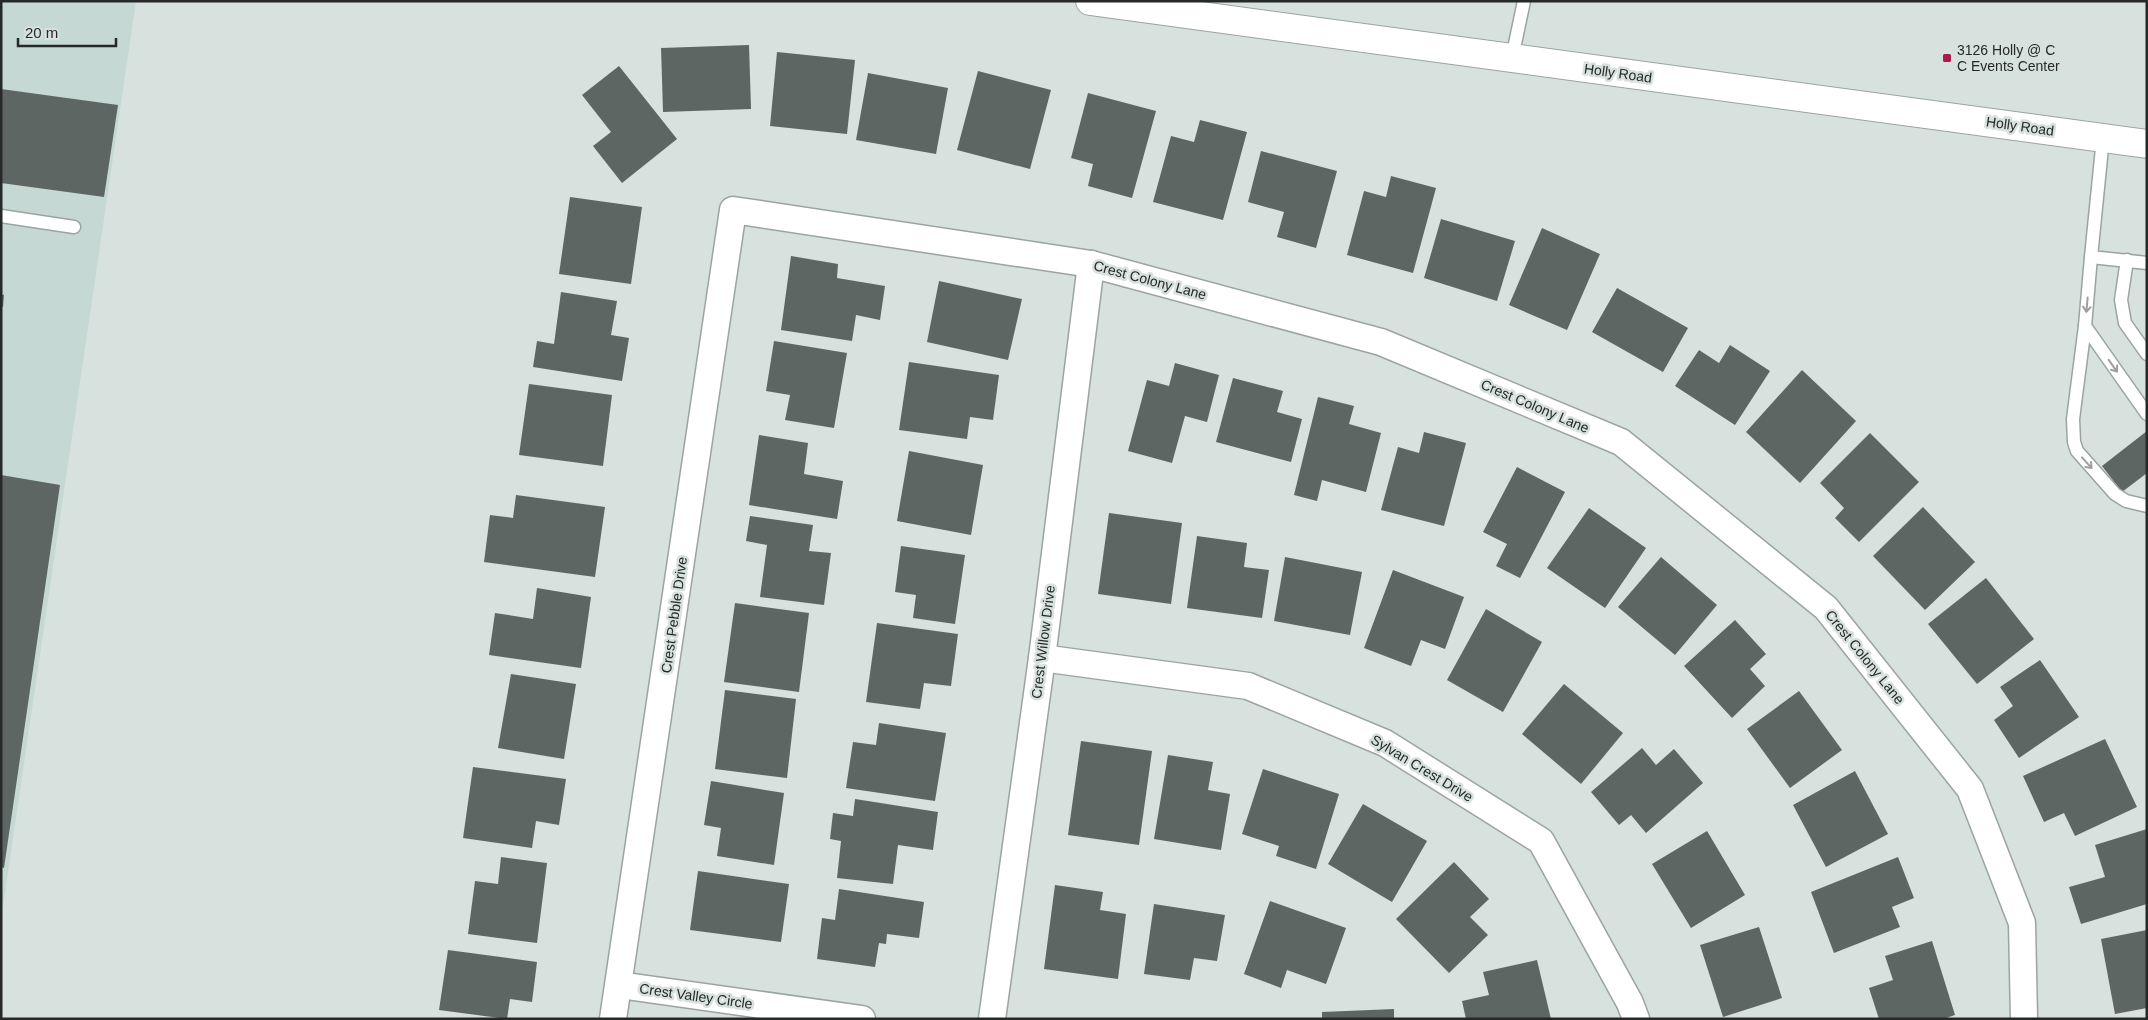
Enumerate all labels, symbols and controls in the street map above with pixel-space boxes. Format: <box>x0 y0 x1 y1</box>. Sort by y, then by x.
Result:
scale bar <box>18 15 115 47</box>
text: 20 m <box>25 24 58 41</box>
place label: 3126 Holly @ C C Events Center <box>1957 42 2060 74</box>
marker: 3126 Holly @ C C Events Center <box>1941 52 1953 64</box>
street label: Holly Road <box>1583 60 1653 86</box>
street label: Holly Road <box>1985 113 2055 139</box>
street label: Crest Colony Lane <box>1092 257 1208 303</box>
one-way arrow <box>2082 297 2092 313</box>
one-way arrow <box>2108 359 2118 373</box>
street label: Crest Colony Lane <box>1479 376 1592 436</box>
one-way arrow <box>2081 456 2093 469</box>
street label: Crest Pebble Drive <box>658 556 690 674</box>
street label: Crest Willow Drive <box>1028 584 1058 700</box>
street label: Crest Colony Lane <box>1822 607 1908 707</box>
street label: Sylvan Crest Drive <box>1368 731 1476 805</box>
street label: Crest Valley Circle <box>638 980 754 1012</box>

